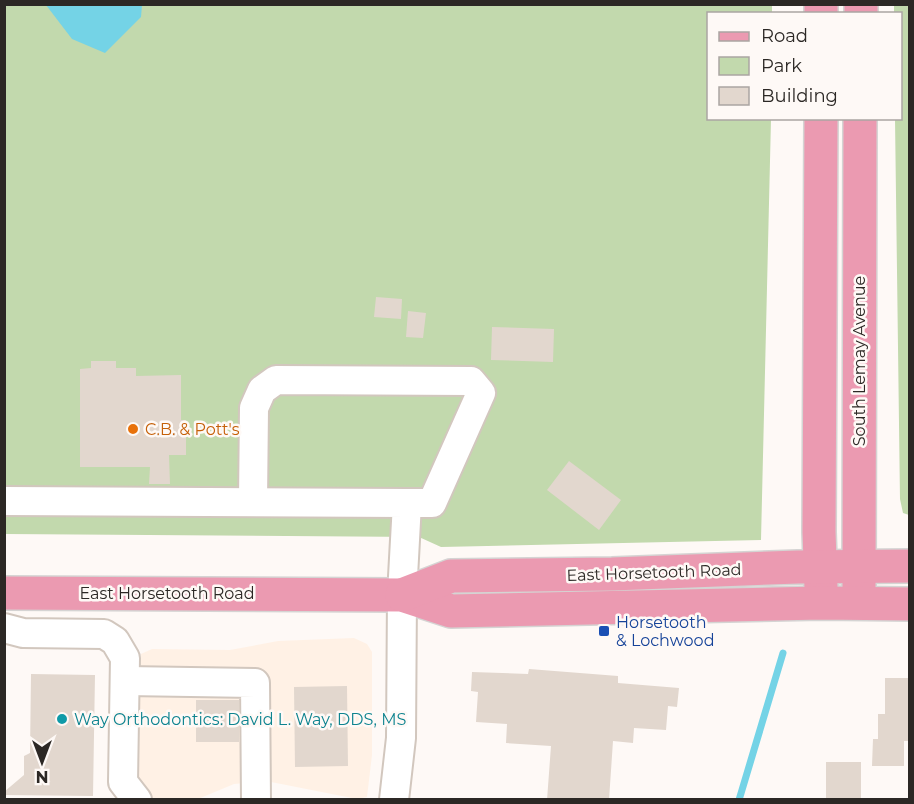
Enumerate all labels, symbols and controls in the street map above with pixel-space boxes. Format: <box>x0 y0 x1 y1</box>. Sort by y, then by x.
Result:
legend <box>707 12 902 120</box>
text: Road <box>761 25 808 47</box>
text: Park <box>761 55 802 77</box>
text: Building <box>761 85 838 107</box>
street label: South Lemay Avenue <box>850 276 869 446</box>
place label: C.B. & Pott's <box>145 420 240 439</box>
marker: C.B. & Pott's <box>126 422 140 436</box>
street label: East Horsetooth Road <box>566 560 742 585</box>
street label: East Horsetooth Road <box>79 584 255 603</box>
place label: Horsetooth & Lochwood <box>616 613 715 650</box>
marker: Horsetooth & Lochwood <box>597 624 611 638</box>
place label: Way Orthodontics: David L. Way, DDS, MS <box>74 710 406 729</box>
marker: Way Orthodontics: David L. Way, DDS, MS <box>55 712 69 726</box>
north arrow <box>12 732 72 792</box>
text: N <box>36 767 48 786</box>

